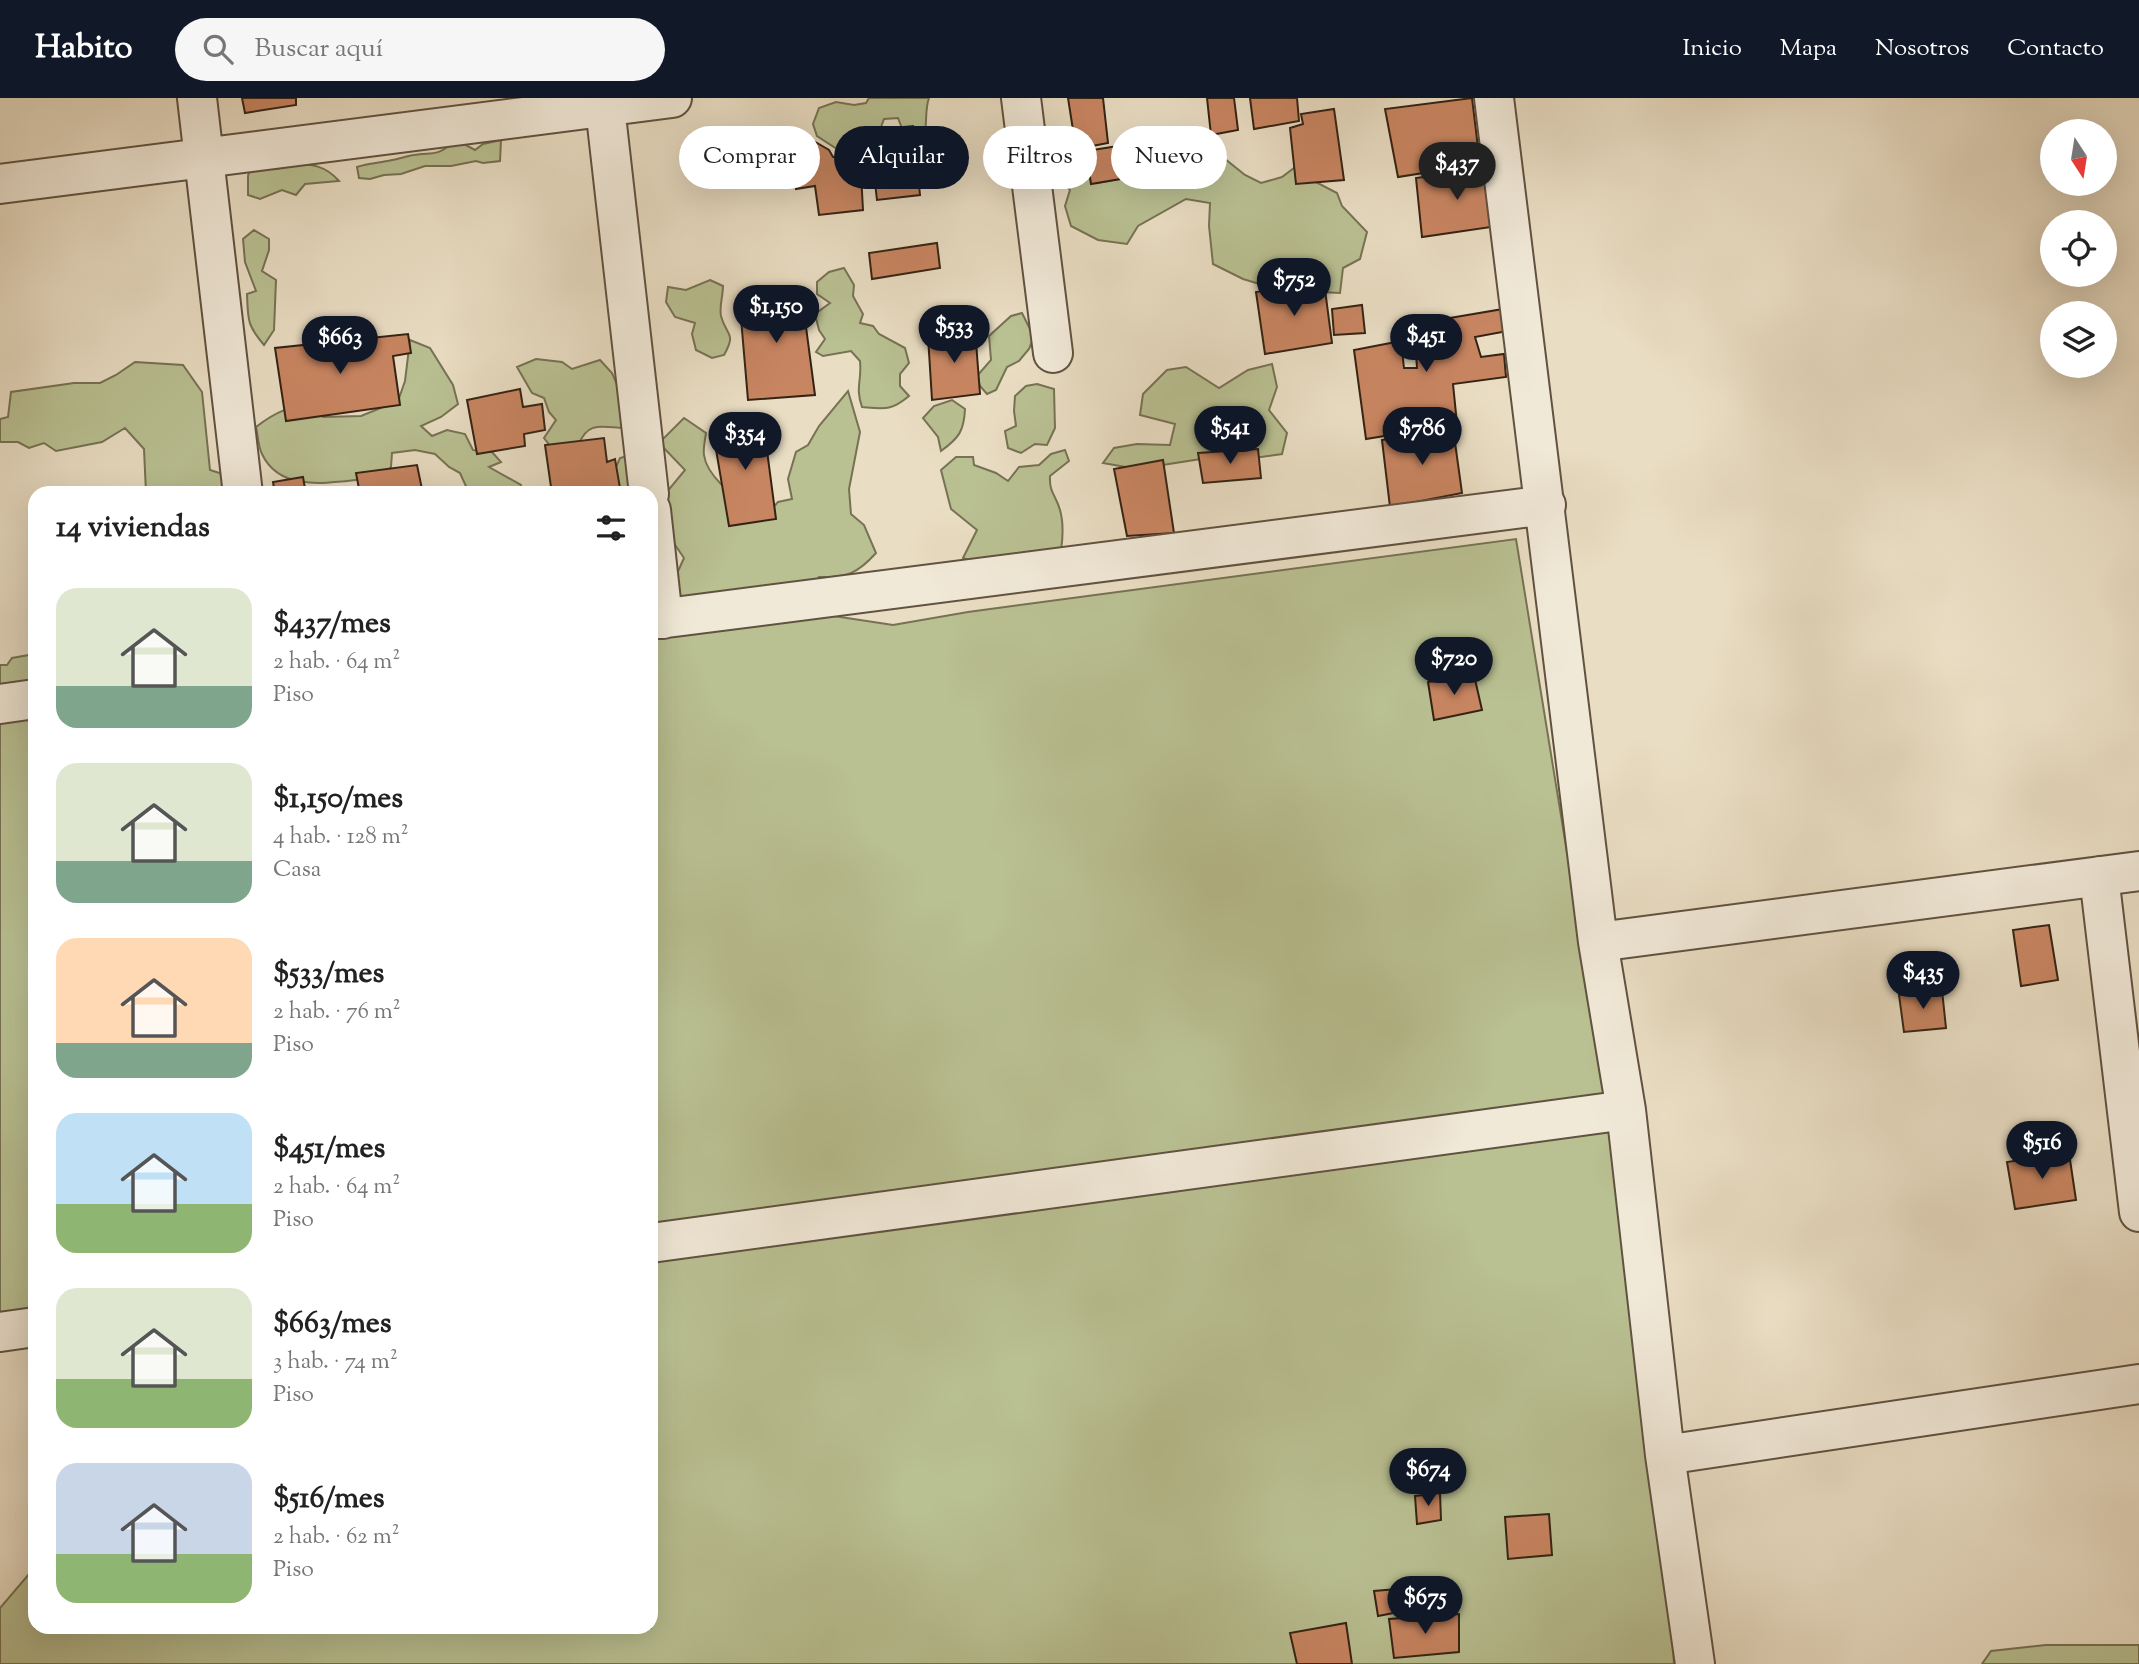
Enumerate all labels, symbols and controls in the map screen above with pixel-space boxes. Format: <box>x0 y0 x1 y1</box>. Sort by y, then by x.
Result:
search box <box>175 18 665 81</box>
text: Habito <box>35 25 133 73</box>
icon: search <box>199 30 237 68</box>
text: Buscar aquí <box>255 31 383 68</box>
text: Inicio <box>1682 32 1742 66</box>
text: Mapa <box>1780 32 1837 66</box>
text: Nosotros <box>1875 32 1969 66</box>
text: Contacto <box>2007 32 2104 66</box>
north arrow <box>2040 119 2118 196</box>
map controls <box>2040 119 2117 378</box>
chip: Comprar <box>679 126 820 189</box>
chip: Alquilar <box>834 126 969 189</box>
chip: Filtros <box>983 126 1097 189</box>
chip: Nuevo <box>1111 126 1227 189</box>
pin: $437 <box>1416 142 1498 202</box>
text: $437 <box>1435 148 1479 181</box>
button: locate <box>2040 210 2117 287</box>
pin: $752 <box>1253 258 1335 318</box>
text: $752 <box>1273 264 1315 297</box>
pin: $1,150 <box>719 286 833 345</box>
text: $1,150 <box>749 291 803 324</box>
button: layers <box>2040 301 2117 378</box>
pin: $533 <box>913 306 995 365</box>
text: $533 <box>935 311 973 344</box>
pin: $451 <box>1385 314 1467 374</box>
pin: $663 <box>299 316 381 376</box>
text: $451 <box>1406 320 1446 353</box>
text: $663 <box>318 322 362 355</box>
pin: $541 <box>1189 406 1271 466</box>
pin: $786 <box>1381 408 1463 467</box>
pin: $354 <box>704 412 786 472</box>
text: $541 <box>1210 412 1250 445</box>
text: $786 <box>1399 413 1445 446</box>
text: $354 <box>724 418 766 451</box>
text: 14 viviendas <box>56 507 210 550</box>
icon: filters <box>592 509 630 547</box>
text: $437/mes <box>273 603 391 646</box>
icon: home <box>112 616 196 700</box>
pin: $720 <box>1413 638 1495 697</box>
text: $720 <box>1431 643 1477 676</box>
text: 2 hab. · 64 m² <box>273 646 400 679</box>
text: Piso <box>273 679 314 712</box>
text: $1,150/mes <box>273 778 403 821</box>
icon: home <box>112 791 196 875</box>
text: 4 hab. · 128 m² <box>273 821 408 854</box>
text: Casa <box>273 854 321 887</box>
pin: $435 <box>1882 951 1964 1011</box>
text: $533/mes <box>273 953 384 996</box>
text: $435 <box>1902 957 1944 990</box>
icon: home <box>112 966 196 1050</box>
text: 2 hab. · 76 m² <box>273 996 401 1029</box>
text: Piso <box>273 1029 314 1062</box>
pin: $516 <box>2001 1122 2083 1181</box>
text: $516 <box>2022 1127 2062 1160</box>
text: $451/mes <box>273 1128 385 1171</box>
icon: home <box>112 1141 196 1225</box>
text: 2 hab. · 64 m² <box>273 1171 400 1204</box>
text: Piso <box>273 1204 314 1237</box>
text: $663/mes <box>273 1303 392 1346</box>
icon: home <box>112 1316 196 1400</box>
text: 3 hab. · 74 m² <box>273 1346 398 1379</box>
text: Piso <box>273 1379 314 1412</box>
pin: $674 <box>1387 1448 1469 1508</box>
text: $674 <box>1405 1454 1451 1487</box>
text: $516/mes <box>273 1478 384 1521</box>
icon: home <box>112 1491 196 1575</box>
text: 2 hab. · 62 m² <box>273 1521 400 1554</box>
text: Piso <box>273 1554 314 1587</box>
pin: $675 <box>1384 1576 1466 1636</box>
text: $675 <box>1403 1582 1447 1615</box>

